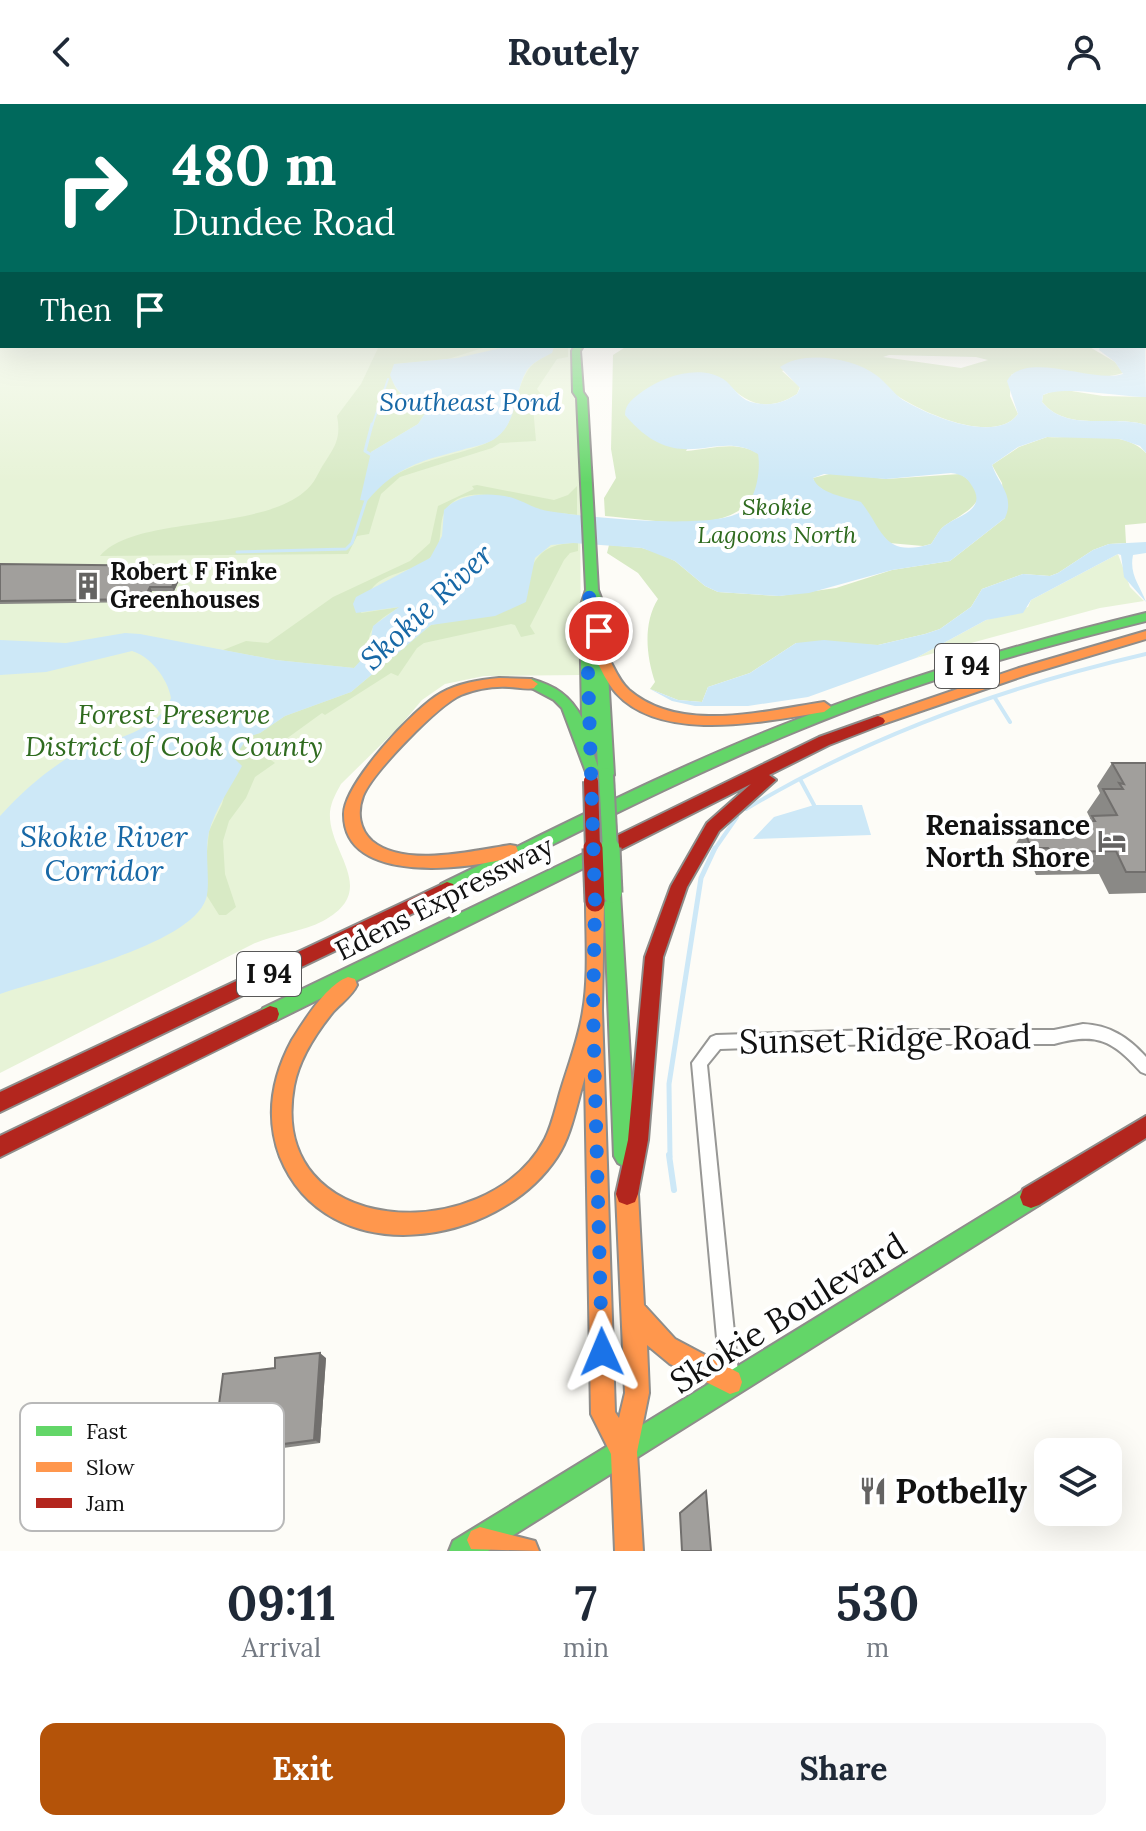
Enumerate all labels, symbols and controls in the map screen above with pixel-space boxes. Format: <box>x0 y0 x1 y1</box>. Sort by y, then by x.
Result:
text: Routely <box>507 29 639 75</box>
icon: back <box>40 30 84 74</box>
icon: person <box>1062 30 1106 74</box>
text: 480 m <box>172 129 337 200</box>
icon: right <box>40 136 144 240</box>
text: Dundee Road <box>172 199 396 245</box>
icon: arrive <box>128 288 172 332</box>
text: Then <box>40 291 112 329</box>
water label: Southeast Pond <box>379 385 561 418</box>
park label: Skokie Lagoons North <box>697 491 857 550</box>
water label: Skokie River <box>352 535 501 677</box>
place label: Robert F Finke Greenhouses <box>110 556 277 615</box>
building icon: Robert F Finke Greenhouses <box>73 571 103 601</box>
pin <box>565 597 633 665</box>
icon: arrive <box>577 609 621 653</box>
road number: I 94 <box>935 644 999 688</box>
park label: Forest Preserve District of Cook County <box>25 696 323 764</box>
place label: Renaissance North Shore <box>925 807 1090 875</box>
water label: Skokie River Corridor <box>20 817 188 889</box>
hotel icon: Renaissance North Shore <box>1097 826 1127 856</box>
street label: Edens Expressway <box>329 827 559 968</box>
road number: I 94 <box>237 952 301 996</box>
street label: Sunset Ridge Road <box>739 1014 1031 1064</box>
street label: Skokie Boulevard <box>662 1223 914 1402</box>
position arrow <box>560 1310 644 1394</box>
legend <box>20 1403 284 1531</box>
text: Fast <box>86 1417 128 1445</box>
map controls <box>1034 1438 1122 1526</box>
button: layers <box>1034 1438 1122 1526</box>
text: Slow <box>86 1453 135 1481</box>
place label: Potbelly <box>895 1469 1027 1513</box>
restaurant icon: Potbelly <box>858 1476 888 1506</box>
text: Jam <box>85 1489 125 1517</box>
text: 09:11 <box>227 1572 336 1633</box>
text: 7 <box>575 1572 597 1633</box>
text: 530 <box>836 1572 919 1633</box>
text: Arrival <box>242 1631 321 1664</box>
text: min <box>563 1631 609 1664</box>
text: m <box>866 1631 889 1664</box>
button: Exit <box>40 1723 565 1815</box>
button: Share <box>581 1723 1106 1815</box>

